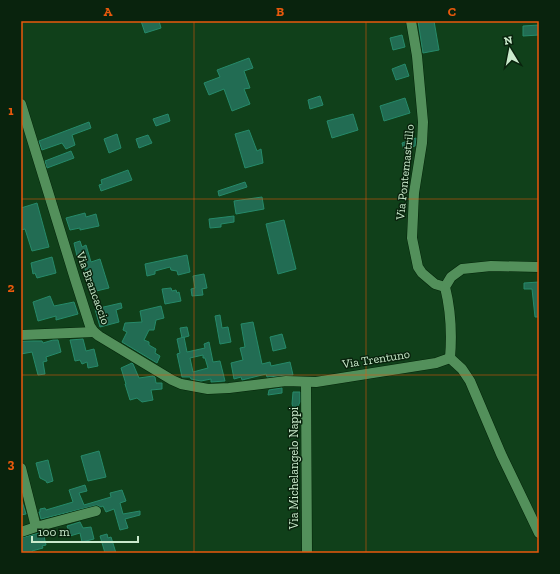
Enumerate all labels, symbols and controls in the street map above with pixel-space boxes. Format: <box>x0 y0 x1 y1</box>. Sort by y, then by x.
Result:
text: A <box>104 4 113 19</box>
text: B <box>276 4 284 19</box>
text: C <box>448 4 456 19</box>
north arrow <box>490 30 530 70</box>
text: N <box>503 33 514 48</box>
text: 1 <box>8 103 14 118</box>
street label: Via Pontemastrillo <box>393 124 417 221</box>
street label: Via Brancaccio <box>73 249 113 326</box>
text: 2 <box>8 280 15 295</box>
street label: Via Trentuno <box>340 347 411 371</box>
street label: Via Michelangelo Nappi <box>287 406 301 530</box>
text: 3 <box>8 456 15 471</box>
scale bar <box>32 518 138 544</box>
text: 100 m <box>38 525 70 539</box>

